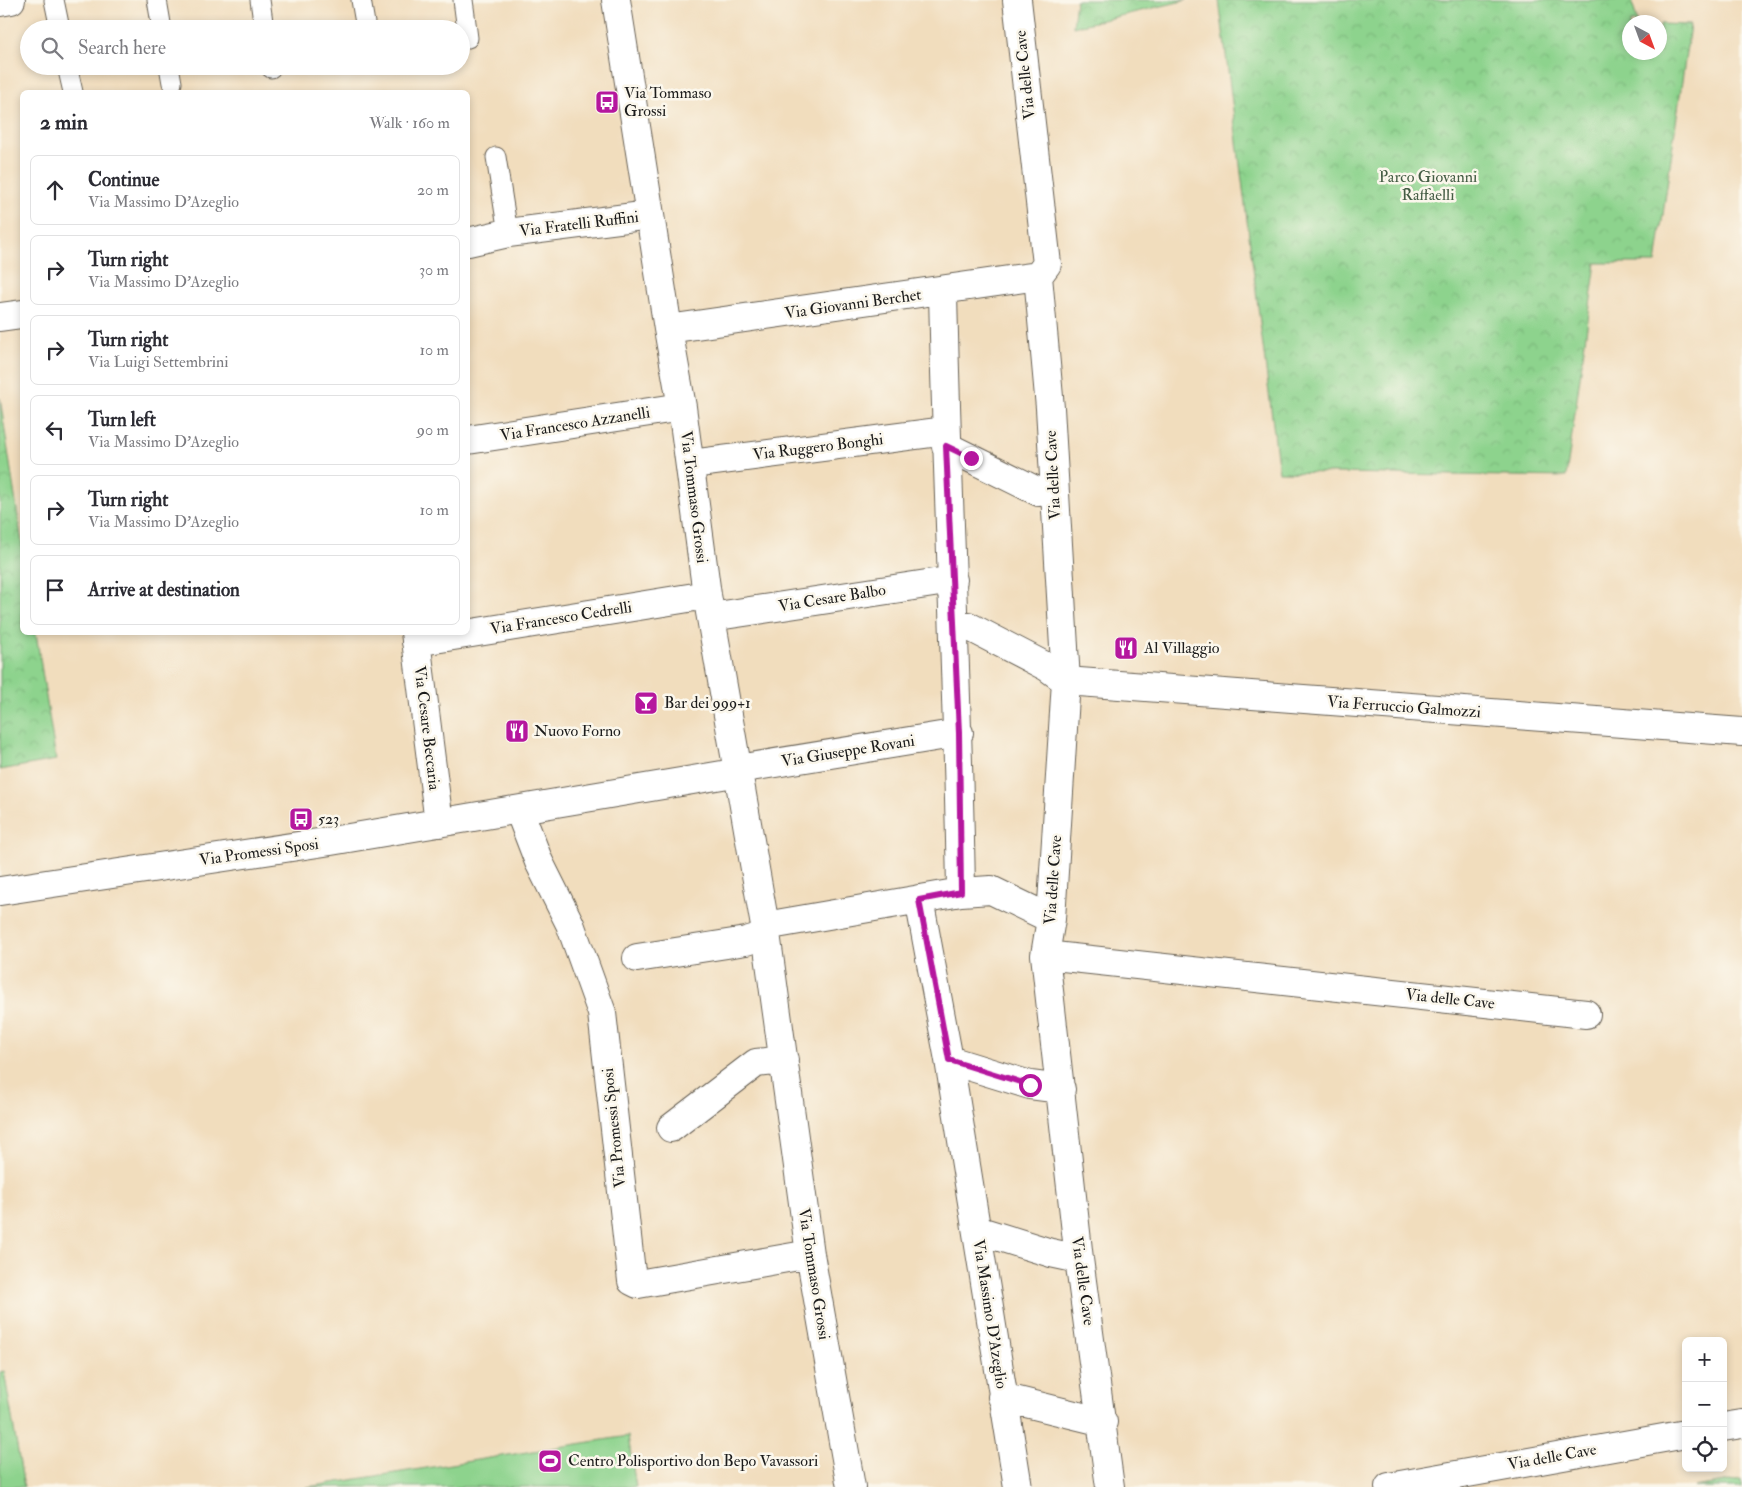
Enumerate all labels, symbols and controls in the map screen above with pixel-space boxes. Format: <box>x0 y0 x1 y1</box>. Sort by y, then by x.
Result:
north arrow <box>1622 15 1667 60</box>
search box <box>20 20 470 75</box>
street label: Via delle Cave <box>1010 29 1040 121</box>
icon: search <box>38 34 66 62</box>
text: Search here <box>78 36 166 60</box>
place label: Via Tommaso Grossi <box>624 83 712 121</box>
bus stop icon: Via Tommaso Grossi <box>594 89 620 115</box>
text: 2 min <box>40 109 88 136</box>
text: Walk · 160 m <box>369 113 450 133</box>
park label: Parco Giovanni Raffaelli <box>1379 167 1477 205</box>
text: Continue <box>88 168 159 192</box>
icon: ahead <box>41 176 69 204</box>
text: 20 m <box>417 180 449 200</box>
text: Via Massimo D'Azeglio <box>88 192 239 212</box>
street label: Via Fratelli Ruffini <box>518 207 640 241</box>
text: Turn right <box>88 248 168 272</box>
icon: right <box>41 256 69 284</box>
text: 30 m <box>419 260 449 280</box>
text: Via Massimo D'Azeglio <box>88 272 239 292</box>
street label: Via Giovanni Berchet <box>783 284 923 324</box>
text: Turn right <box>88 328 168 352</box>
icon: right <box>41 336 69 364</box>
text: 10 m <box>419 340 449 360</box>
text: Via Luigi Settembrini <box>88 352 229 372</box>
street label: Via Francesco Azzanelli <box>499 402 651 446</box>
text: Turn left <box>88 408 156 432</box>
icon: left <box>41 416 69 444</box>
text: 90 m <box>417 420 449 440</box>
street label: Via Ruggero Bonghi <box>752 429 884 465</box>
street label: Via delle Cave <box>1041 429 1065 520</box>
street label: Via Tommaso Grossi <box>676 430 712 564</box>
text: Via Massimo D'Azeglio <box>88 432 239 452</box>
route end <box>960 447 983 470</box>
text: Turn right <box>88 488 168 512</box>
icon: right <box>41 496 69 524</box>
text: 10 m <box>419 500 449 520</box>
text: Via Massimo D'Azeglio <box>88 512 239 532</box>
icon: arrive <box>41 576 69 604</box>
text: Arrive at destination <box>88 578 240 602</box>
street label: Via Cesare Balbo <box>777 580 887 616</box>
street label: Via Francesco Cedrelli <box>489 597 633 639</box>
restaurant icon: Al Villaggio <box>1113 635 1139 661</box>
place label: Al Villaggio <box>1143 638 1220 658</box>
street label: Via Cesare Beccaria <box>409 665 445 792</box>
bar icon: Bar dei 999+1 <box>633 690 659 716</box>
street label: Via Ferruccio Galmozzi <box>1326 692 1482 722</box>
place label: Bar dei 999+1 <box>664 693 751 713</box>
restaurant icon: Nuovo Forno <box>504 718 530 744</box>
place label: Nuovo Forno <box>534 721 621 741</box>
street label: Via Giuseppe Rovani <box>780 731 916 772</box>
bus stop icon: 523 <box>288 806 314 832</box>
place label: 523 <box>318 809 339 829</box>
street label: Via Promessi Sposi <box>198 834 320 871</box>
street label: Via delle Cave <box>1040 834 1066 925</box>
street label: Via delle Cave <box>1404 984 1496 1014</box>
street label: Via Promessi Sposi <box>598 1067 631 1189</box>
route start <box>1019 1074 1042 1097</box>
street label: Via Tommaso Grossi <box>794 1207 834 1341</box>
street label: Via delle Cave <box>1067 1235 1099 1327</box>
street label: Via Massimo D'Azeglio <box>968 1238 1012 1390</box>
map controls <box>1682 1337 1727 1472</box>
button: + <box>1682 1337 1727 1382</box>
button: − <box>1682 1382 1727 1427</box>
button: locate <box>1682 1427 1727 1472</box>
street label: Via delle Cave <box>1506 1439 1598 1475</box>
sports icon: Centro Polisportivo don Bepo Vavassori <box>537 1448 563 1474</box>
place label: Centro Polisportivo don Bepo Vavassori <box>568 1451 818 1472</box>

